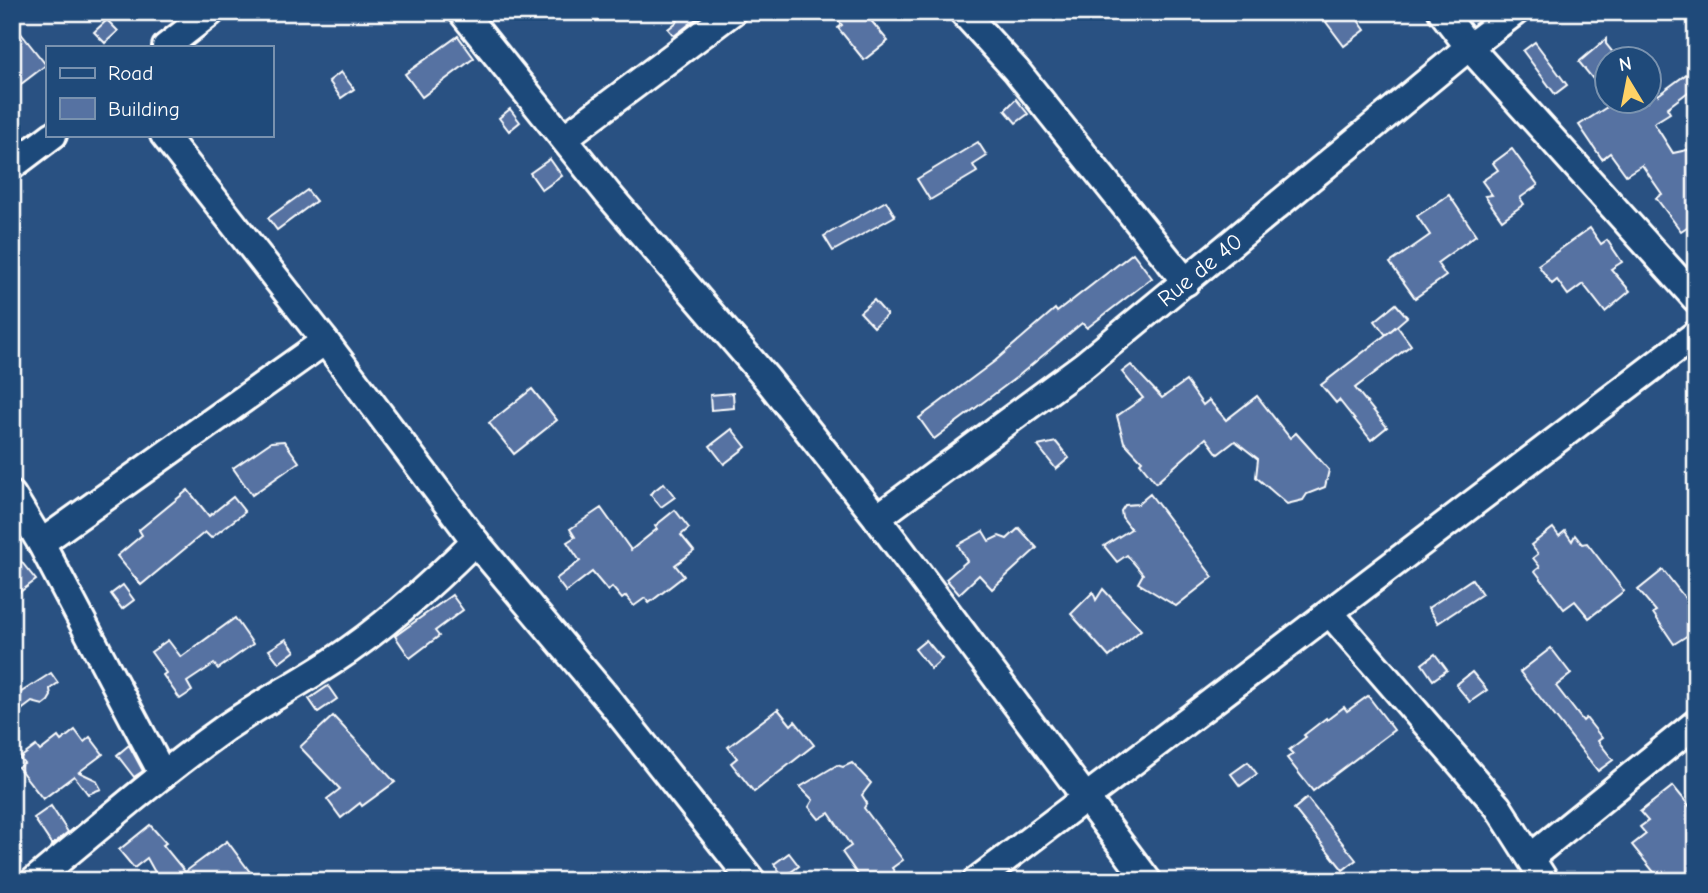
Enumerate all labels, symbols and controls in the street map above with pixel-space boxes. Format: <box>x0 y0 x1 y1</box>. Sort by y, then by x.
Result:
legend <box>46 46 273 136</box>
north arrow <box>1592 46 1662 116</box>
text: N <box>1617 52 1633 76</box>
text: Road <box>108 61 153 85</box>
text: Building <box>108 97 180 121</box>
street label: Rue de 40 <box>1152 228 1248 312</box>

